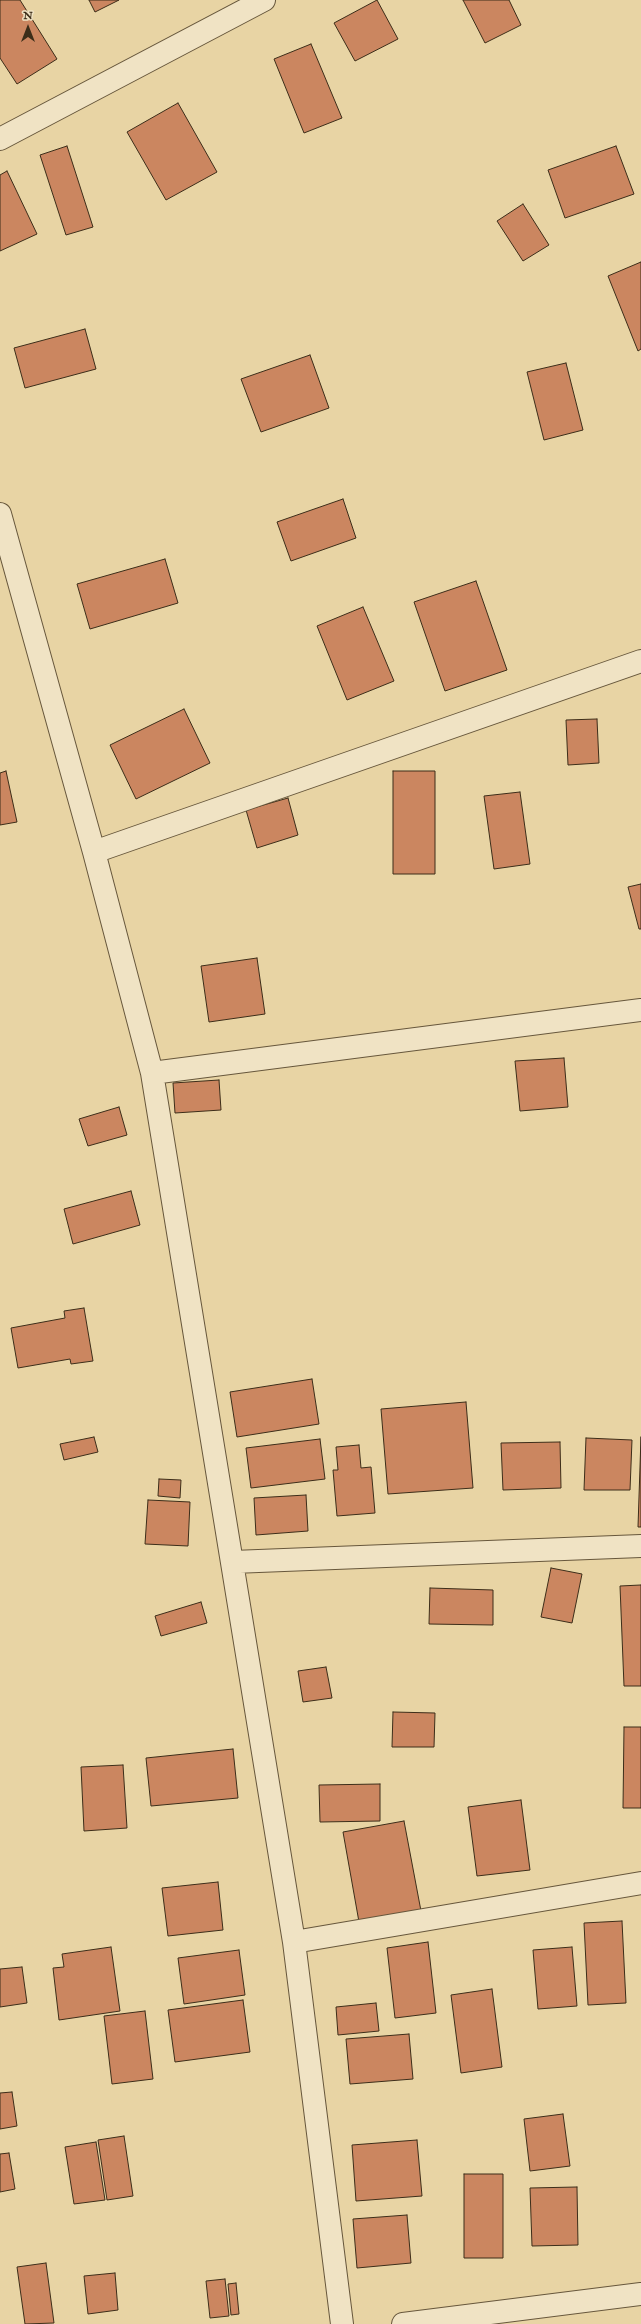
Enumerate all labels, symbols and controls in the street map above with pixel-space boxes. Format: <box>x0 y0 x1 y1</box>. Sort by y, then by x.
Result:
north arrow <box>8 8 48 48</box>
text: N <box>23 9 33 23</box>

